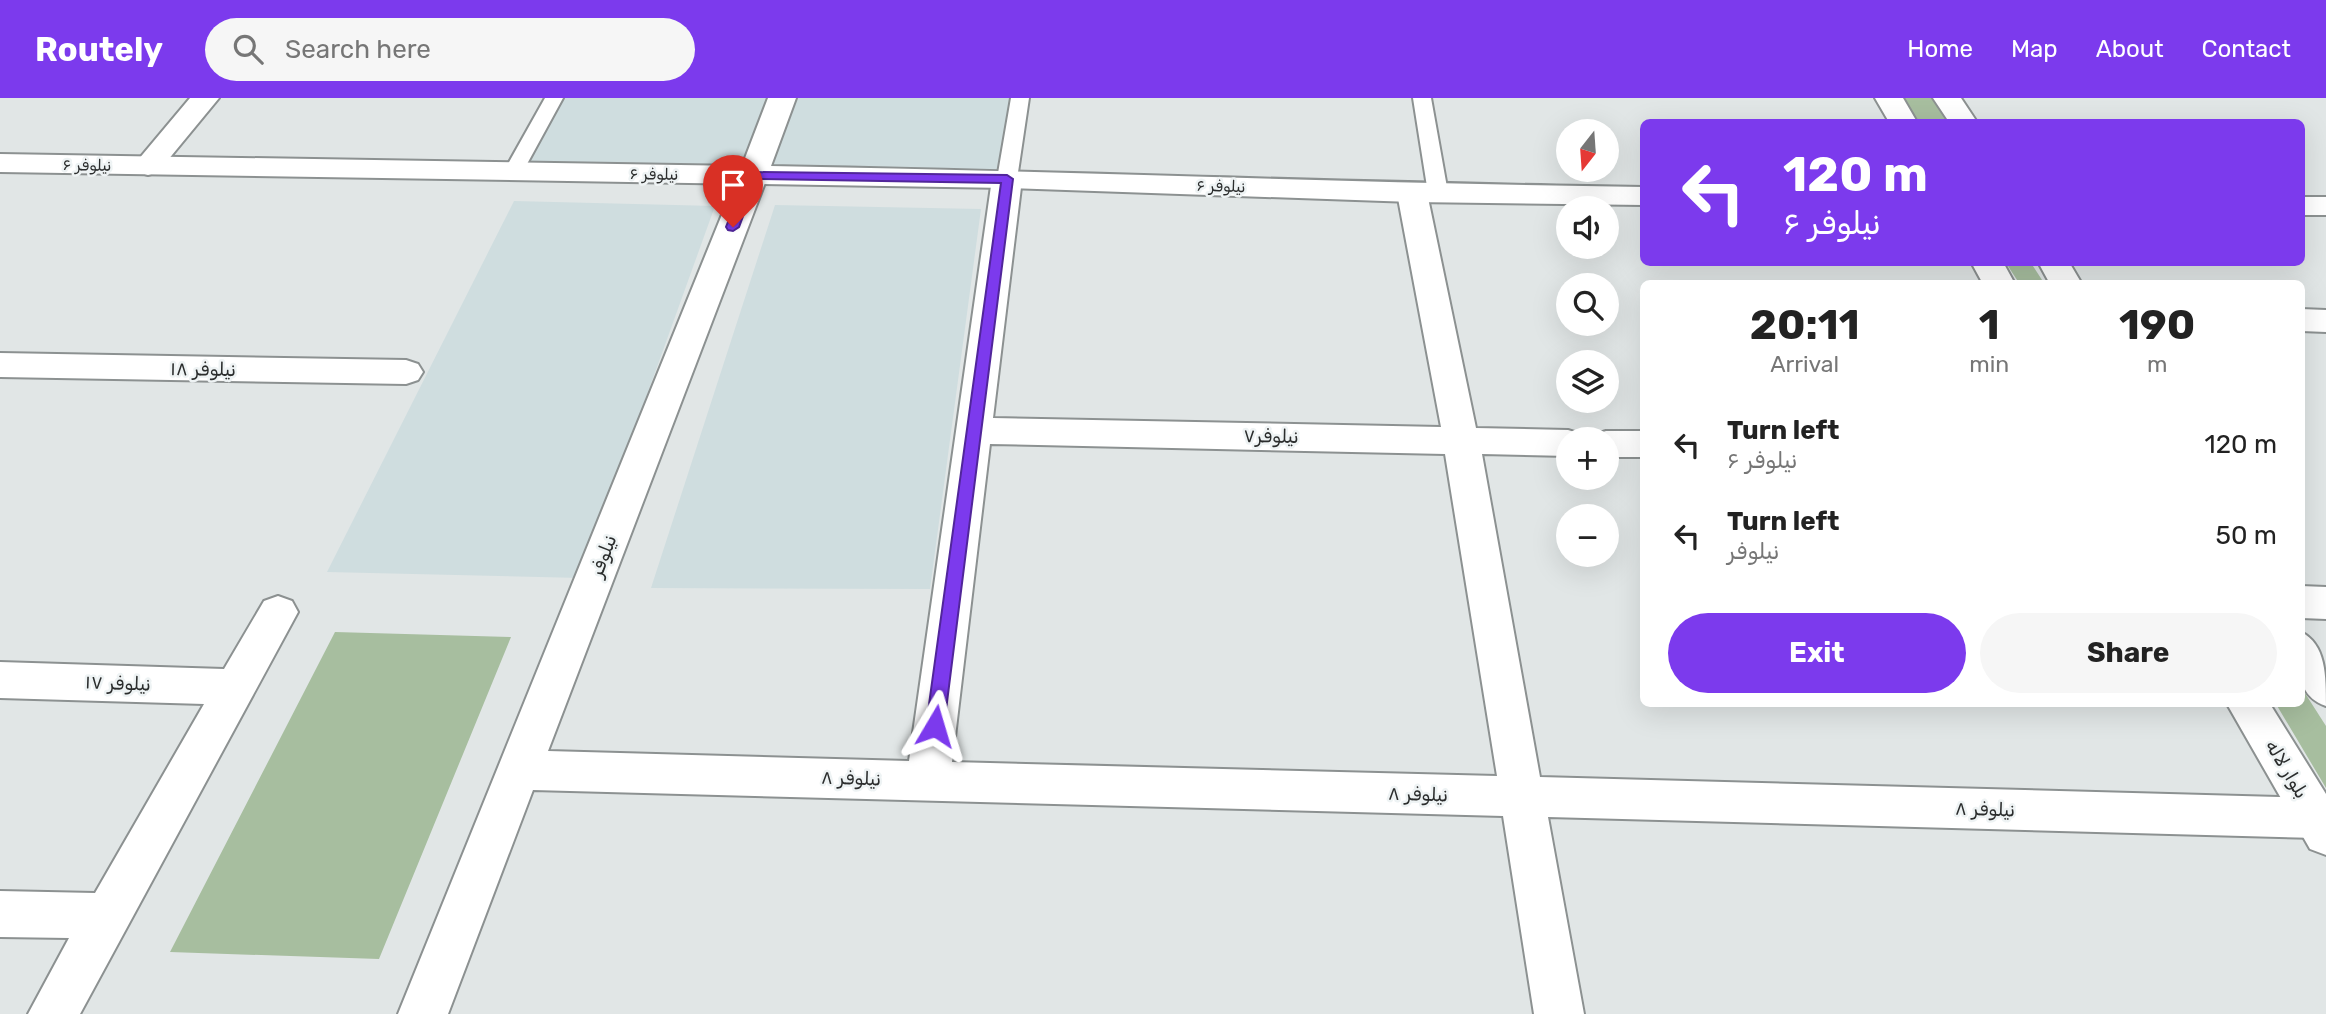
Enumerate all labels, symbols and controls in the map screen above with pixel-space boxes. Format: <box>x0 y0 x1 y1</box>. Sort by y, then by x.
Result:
search box <box>205 18 695 81</box>
text: Routely <box>35 30 163 69</box>
icon: search <box>229 30 267 68</box>
text: Search here <box>285 34 431 65</box>
text: Home <box>1907 35 1973 63</box>
text: Map <box>2011 35 2058 63</box>
text: About <box>2096 35 2164 63</box>
text: Contact <box>2202 35 2291 63</box>
north arrow <box>1556 119 1619 182</box>
map controls <box>1556 119 1619 567</box>
text: 120 m <box>1783 145 1928 203</box>
icon: left <box>1668 147 1759 238</box>
street label: نیلوفر ۶ <box>62 155 112 176</box>
pin <box>703 155 763 227</box>
street label: نیلوفر ۶ <box>629 164 679 185</box>
icon: arrive <box>714 166 752 204</box>
street label: نیلوفر ۶ <box>1196 176 1246 197</box>
button: sound <box>1556 196 1619 259</box>
text: نیلوفر ۶ <box>1783 204 1881 242</box>
button: search <box>1556 273 1619 336</box>
text: 20:11 <box>1750 300 1860 350</box>
text: 1 <box>1979 300 2000 350</box>
text: 190 <box>2119 300 2195 350</box>
button: layers <box>1556 350 1619 413</box>
text: Arrival <box>1770 350 1839 378</box>
text: min <box>1969 350 2009 378</box>
text: m <box>2147 350 2167 378</box>
street label: نیلوفر ۱۸ <box>170 357 236 381</box>
text: Turn left <box>1727 415 1839 446</box>
street label: نیلوفر۷ <box>1243 424 1299 448</box>
icon: left <box>1668 426 1706 464</box>
button: + <box>1556 427 1619 490</box>
text: 120 m <box>2205 429 2277 460</box>
text: نیلوفر ۶ <box>1727 446 1797 474</box>
button: − <box>1556 504 1619 567</box>
text: Turn left <box>1727 506 1839 537</box>
icon: left <box>1668 517 1706 555</box>
text: 50 m <box>2216 520 2277 551</box>
street label: نیلوفر <box>584 532 621 581</box>
text: نیلوفر <box>1727 537 1779 565</box>
button: Exit <box>1668 613 1966 693</box>
button: Share <box>1980 613 2277 693</box>
street label: نیلوفر ۱۷ <box>85 670 151 696</box>
position arrow <box>898 689 972 763</box>
street label: بلوار لاله <box>2261 736 2313 802</box>
street label: نیلوفر ۸ <box>821 765 881 791</box>
street label: نیلوفر ۸ <box>1388 781 1448 807</box>
street label: نیلوفر ۸ <box>1955 796 2015 822</box>

